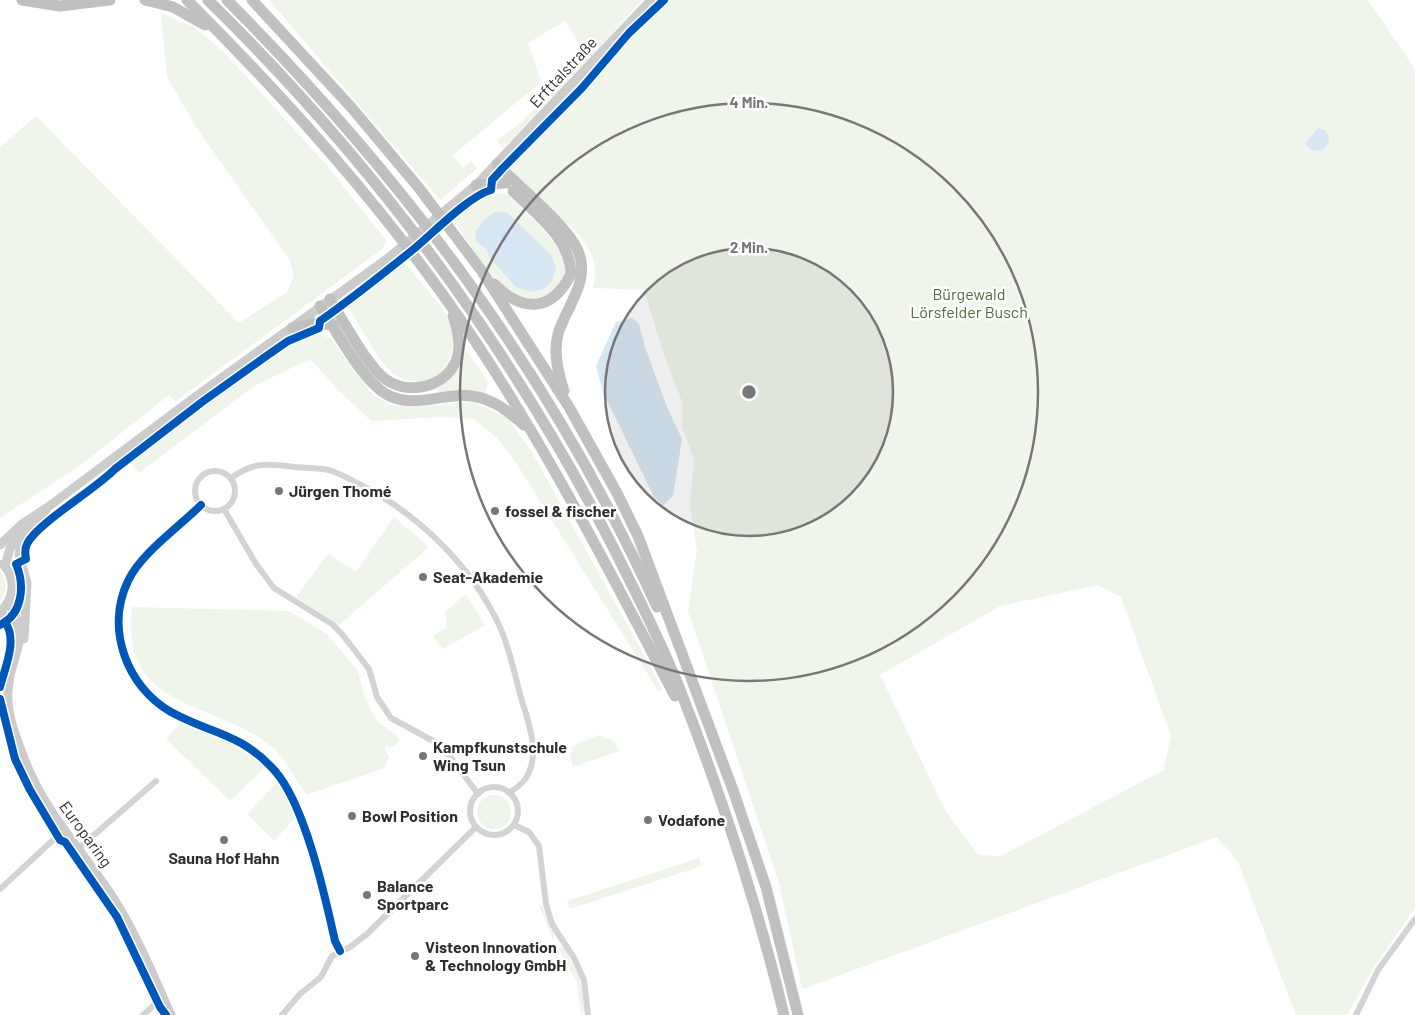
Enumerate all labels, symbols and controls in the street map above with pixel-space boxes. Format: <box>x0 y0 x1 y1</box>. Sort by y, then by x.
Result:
street label: Erfttalstraße <box>525 32 600 111</box>
text: 4 Min. <box>730 93 768 111</box>
text: 2 Min. <box>730 238 768 256</box>
park label: Bürgewald Lörsfelder Busch <box>910 284 1028 321</box>
centre of rings <box>740 383 758 401</box>
place label: Jürgen Thomé <box>289 481 392 500</box>
marker: Jürgen Thomé <box>273 485 285 497</box>
place label: fossel & fischer <box>505 501 616 520</box>
marker: fossel & fischer <box>489 505 501 517</box>
place label: Seat-Akademie <box>433 567 544 586</box>
marker: Seat-Akademie <box>417 571 429 583</box>
place label: Kampfkunstschule Wing Tsun <box>433 737 567 774</box>
marker: Kampfkunstschule Wing Tsun <box>417 750 429 762</box>
street label: Europaring <box>56 797 117 870</box>
place label: Bowl Position <box>362 806 458 825</box>
marker: Bowl Position <box>346 810 358 822</box>
place label: Vodafone <box>658 810 726 829</box>
marker: Vodafone <box>642 814 654 826</box>
marker: Sauna Hof Hahn <box>218 834 230 846</box>
place label: Sauna Hof Hahn <box>168 848 280 867</box>
place label: Balance Sportparc <box>377 876 449 913</box>
marker: Balance Sportparc <box>361 889 373 901</box>
place label: Visteon Innovation & Technology GmbH <box>425 937 566 974</box>
marker: Visteon Innovation & Technology GmbH <box>409 950 421 962</box>

